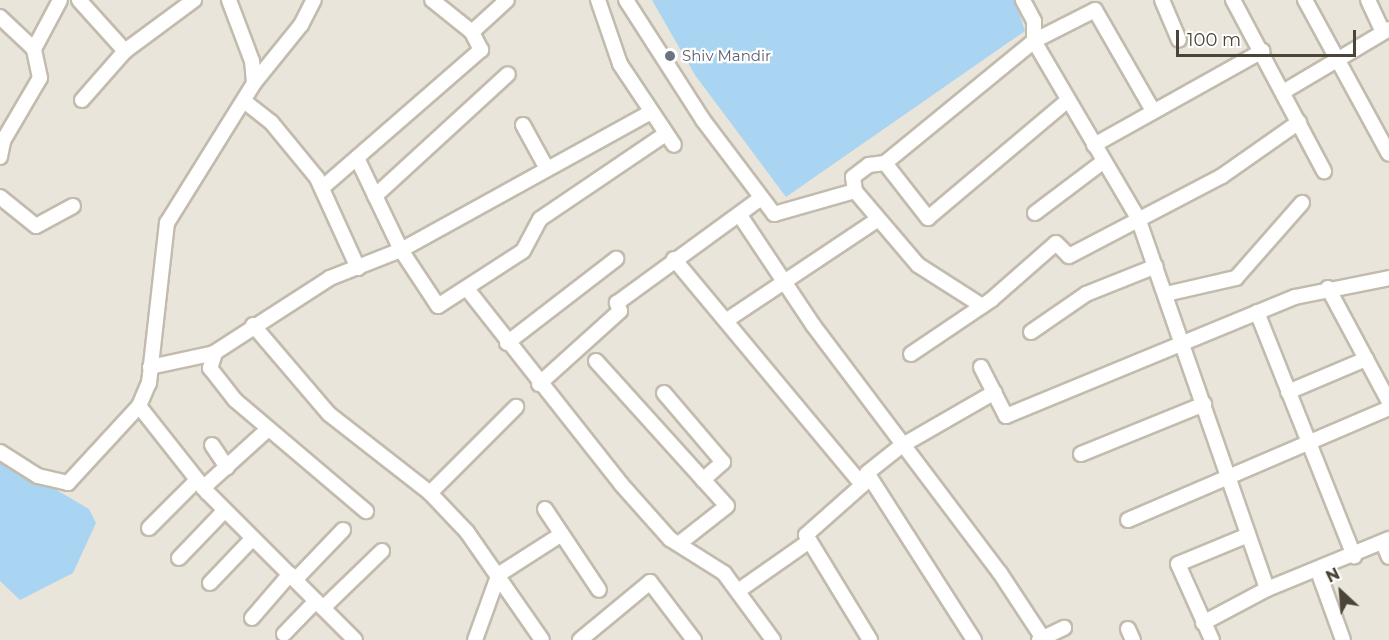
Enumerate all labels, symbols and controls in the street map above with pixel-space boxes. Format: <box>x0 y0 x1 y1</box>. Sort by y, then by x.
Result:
scale bar <box>1179 18 1359 56</box>
text: 100 m <box>1187 29 1241 51</box>
place label: Shiv Mandir <box>682 47 771 65</box>
marker: Shiv Mandir <box>663 49 677 63</box>
north arrow <box>1311 562 1371 622</box>
text: N <box>1323 564 1343 587</box>

